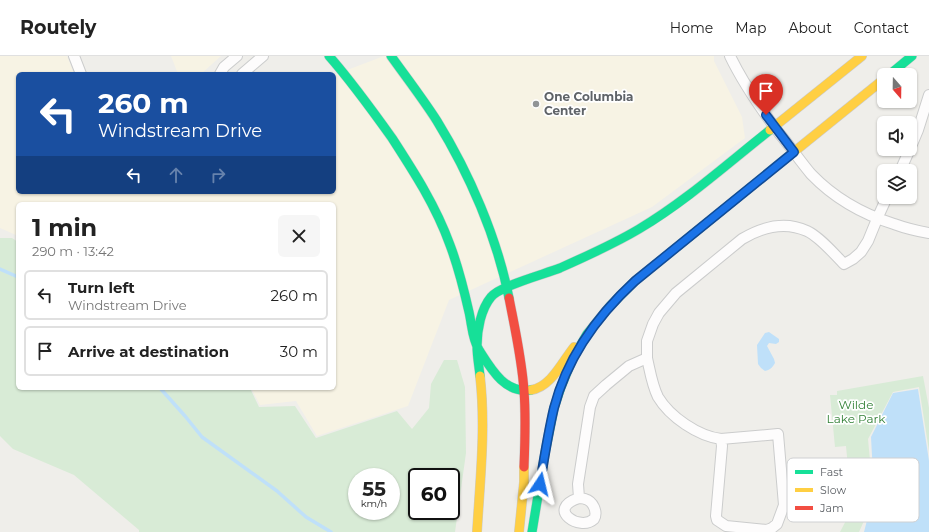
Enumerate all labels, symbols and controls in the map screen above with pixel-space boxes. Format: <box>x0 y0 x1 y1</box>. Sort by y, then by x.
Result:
text: Routely <box>20 16 96 39</box>
text: Home <box>670 19 713 37</box>
text: Map <box>735 19 766 37</box>
text: About <box>788 19 832 37</box>
text: Contact <box>854 19 909 37</box>
north arrow <box>877 68 917 108</box>
map controls <box>877 68 917 204</box>
pin <box>749 74 783 115</box>
icon: arrive <box>755 80 777 102</box>
text: 260 m <box>98 86 189 120</box>
icon: left <box>32 88 84 140</box>
place label: One Columbia Center <box>544 89 634 118</box>
marker: One Columbia Center <box>531 99 541 109</box>
button: sound <box>877 116 917 156</box>
text: Windstream Drive <box>98 120 262 142</box>
icon: left <box>123 164 145 186</box>
icon: ahead <box>165 164 187 186</box>
icon: right <box>207 164 229 186</box>
button: layers <box>877 164 917 204</box>
text: 1 min <box>32 213 97 242</box>
button: close <box>278 215 320 257</box>
text: 290 m · 13:42 <box>32 243 114 259</box>
text: Turn left <box>68 278 135 297</box>
icon: left <box>34 284 56 306</box>
text: 260 m <box>271 286 318 305</box>
text: Windstream Drive <box>68 297 187 313</box>
icon: arrive <box>34 340 56 362</box>
text: Arrive at destination <box>68 342 229 361</box>
text: 30 m <box>280 342 318 361</box>
park label: Wilde Lake Park <box>827 397 886 426</box>
legend <box>787 458 919 522</box>
position arrow <box>519 463 561 505</box>
text: Fast <box>820 465 844 479</box>
speed limit sign: 60 <box>408 468 460 520</box>
text: 55 <box>362 477 386 501</box>
text: Slow <box>820 483 846 497</box>
text: km/h <box>361 497 387 510</box>
text: Jam <box>819 501 844 515</box>

